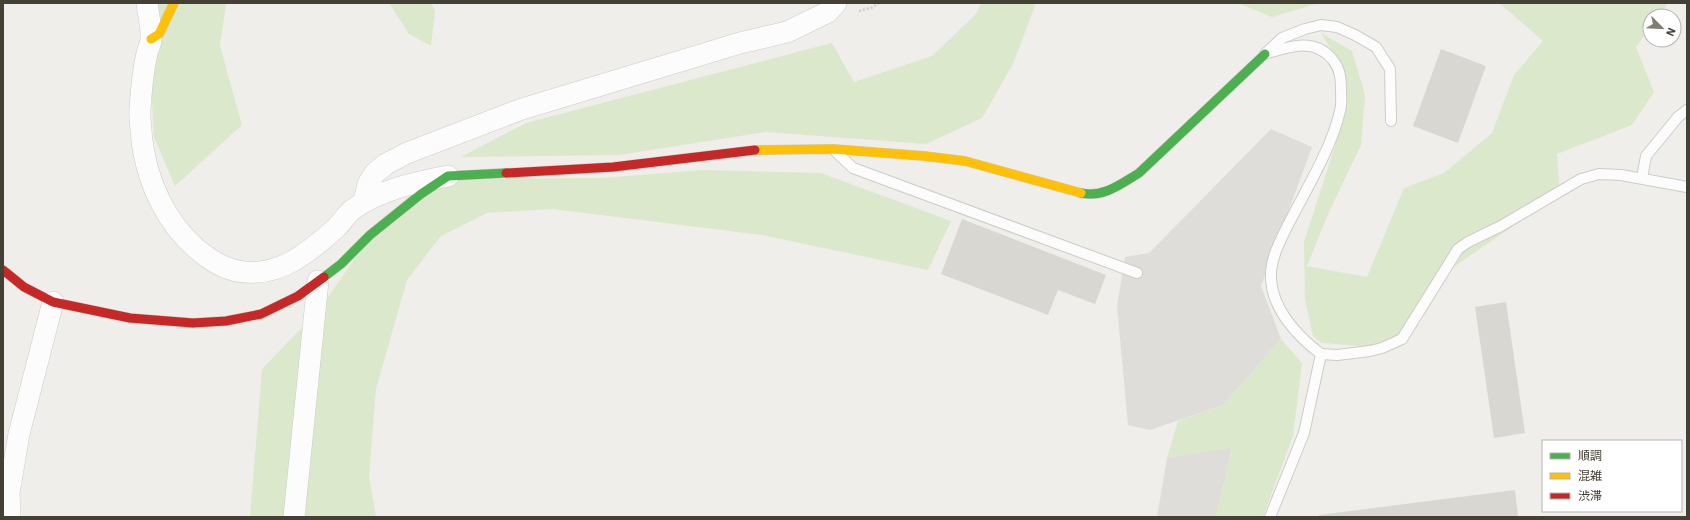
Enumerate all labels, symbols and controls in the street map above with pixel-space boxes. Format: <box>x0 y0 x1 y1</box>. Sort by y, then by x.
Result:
north arrow <box>1642 8 1682 48</box>
text: N <box>1663 26 1679 39</box>
legend <box>1542 440 1682 512</box>
text: 順調 <box>1578 448 1602 463</box>
text: 混雑 <box>1578 468 1602 483</box>
text: 渋滞 <box>1578 488 1602 503</box>

